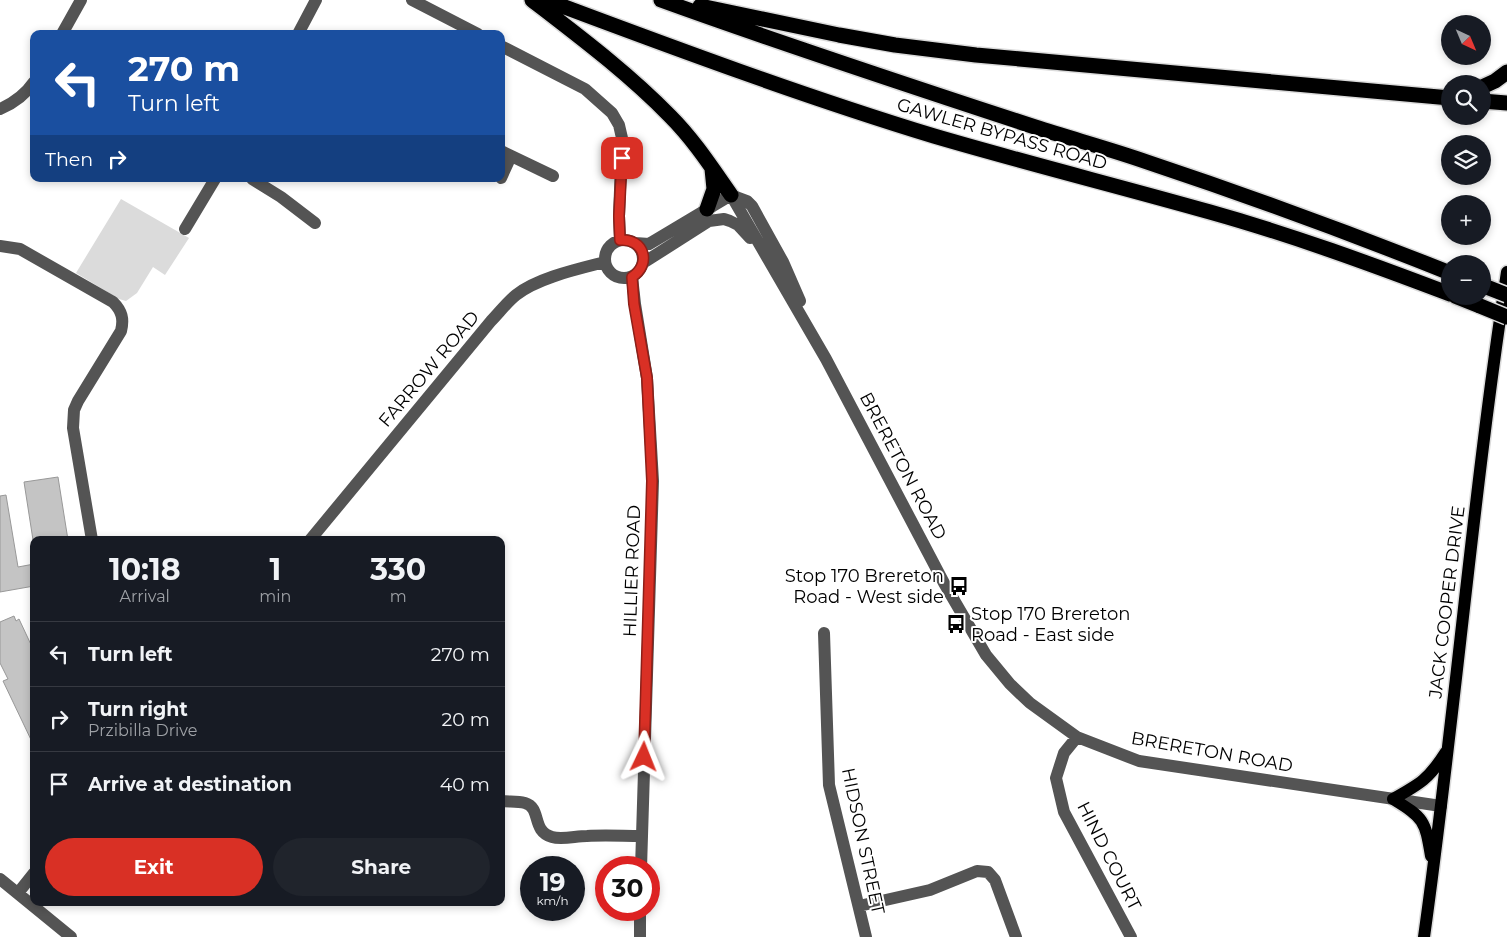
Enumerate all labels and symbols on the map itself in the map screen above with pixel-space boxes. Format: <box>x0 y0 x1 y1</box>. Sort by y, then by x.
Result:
north arrow <box>1441 15 1491 65</box>
street label: GAWLER BYPASS ROAD <box>894 93 1110 175</box>
pin <box>601 137 643 179</box>
street label: FARROW ROAD <box>374 306 484 432</box>
street label: BRERETON ROAD <box>855 388 951 544</box>
street label: JACK COOPER DRIVE <box>1424 504 1470 701</box>
street label: HILLIER ROAD <box>619 505 645 637</box>
place label: Stop 170 Brereton Road - West side <box>785 565 944 608</box>
bus stop icon: Stop 170 Brereton Road - West side <box>948 575 970 597</box>
place label: Stop 170 Brereton Road - East side <box>971 603 1130 646</box>
bus stop icon: Stop 170 Brereton Road - East side <box>945 613 967 635</box>
street label: BRERETON ROAD <box>1129 727 1295 777</box>
position arrow <box>617 730 669 782</box>
street label: HIDSON STREET <box>837 766 889 917</box>
street label: HIND COURT <box>1072 798 1146 915</box>
speed limit sign: 30 <box>595 856 660 921</box>

